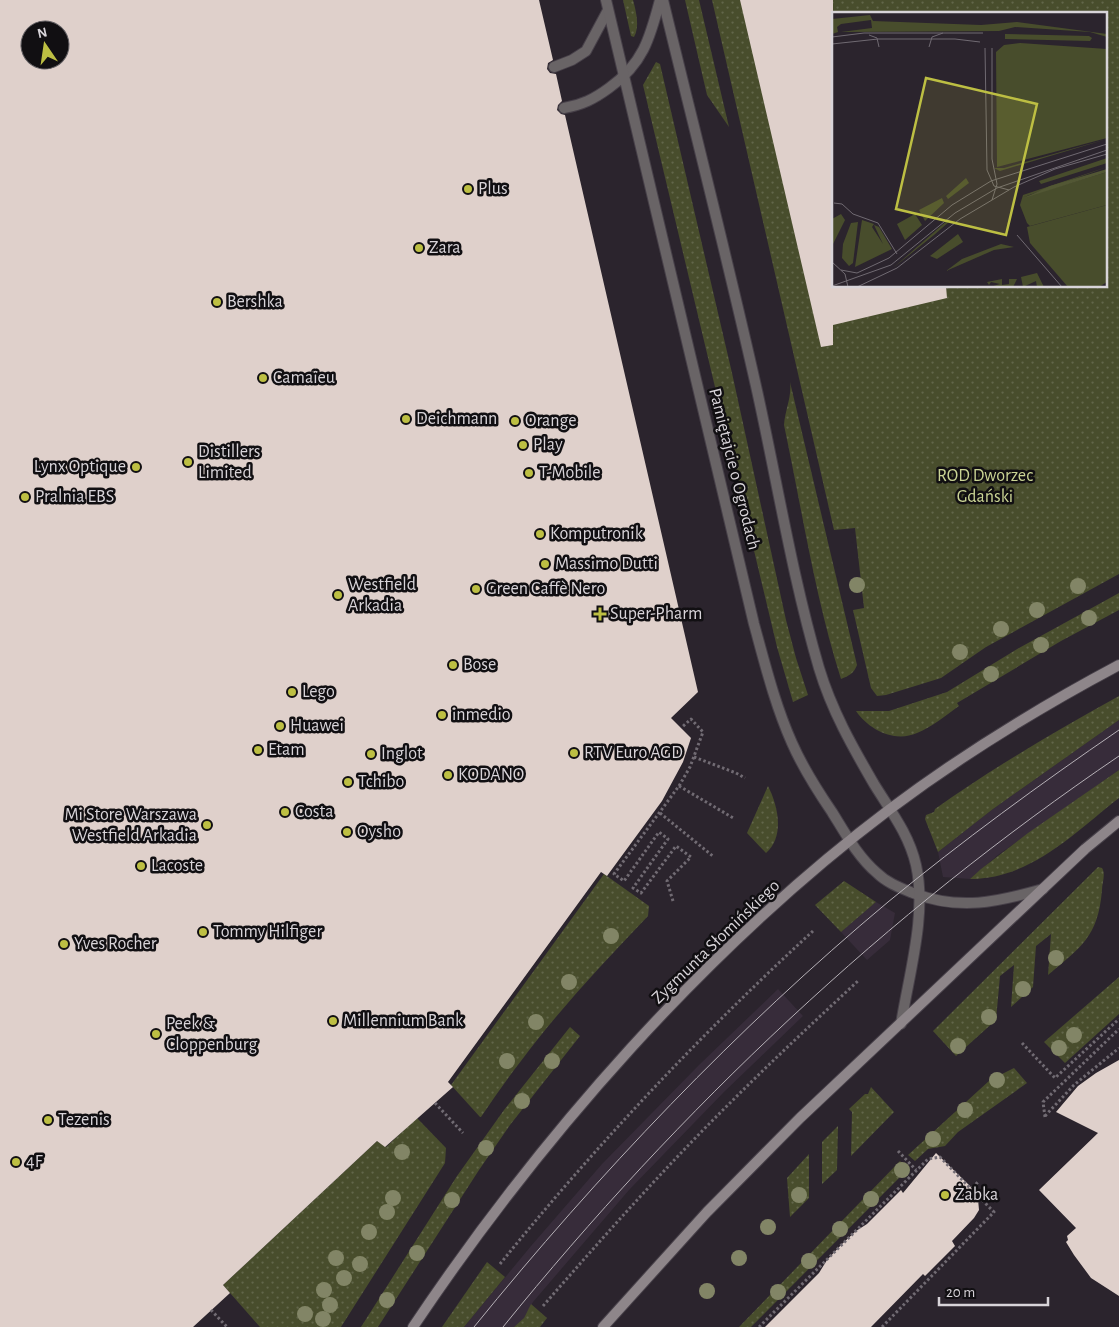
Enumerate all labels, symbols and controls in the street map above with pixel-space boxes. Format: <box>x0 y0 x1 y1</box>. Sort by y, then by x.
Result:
inset map <box>832 12 1106 288</box>
north arrow <box>20 20 70 70</box>
text: N <box>36 25 49 41</box>
place label: Plus <box>478 180 508 198</box>
marker: Plus <box>462 183 474 195</box>
place label: Zara <box>429 239 461 257</box>
marker: Zara <box>413 242 425 254</box>
place label: Bershka <box>227 293 283 311</box>
marker: Bershka <box>211 296 223 308</box>
place label: Camaïeu <box>273 369 335 387</box>
marker: Camaïeu <box>257 372 269 384</box>
street label: Pamiętajcie o Ogrodach <box>705 386 763 552</box>
place label: Deichmann <box>416 410 497 428</box>
place label: Orange <box>525 412 577 430</box>
marker: Deichmann <box>400 413 412 425</box>
marker: Orange <box>509 415 521 427</box>
place label: Play <box>533 436 563 454</box>
marker: Play <box>517 439 529 451</box>
place label: Distillers Limited <box>198 443 260 482</box>
marker: Distillers Limited <box>182 456 194 468</box>
place label: Lynx Optique <box>34 458 126 476</box>
marker: Lynx Optique <box>130 461 142 473</box>
place label: T-Mobile <box>539 464 601 482</box>
marker: T-Mobile <box>523 467 535 479</box>
park label: ROD Dworzec Gdański <box>937 467 1033 506</box>
place label: Pralnia EBS <box>35 488 114 506</box>
marker: Pralnia EBS <box>19 491 31 503</box>
place label: Komputronik <box>550 525 644 543</box>
marker: Komputronik <box>534 528 546 540</box>
place label: Massimo Dutti <box>555 555 658 573</box>
marker: Massimo Dutti <box>539 558 551 570</box>
place label: Westfield Arkadia <box>348 576 416 615</box>
place label: Green Caffè Nero <box>486 580 605 598</box>
marker: Green Caffè Nero <box>470 583 482 595</box>
marker: Westfield Arkadia <box>332 589 344 601</box>
place label: Super-Pharm <box>610 605 702 623</box>
marker: Super-Pharm <box>594 608 606 620</box>
place label: Bose <box>463 656 496 674</box>
marker: Bose <box>447 659 459 671</box>
place label: Lego <box>302 683 335 701</box>
marker: Lego <box>286 686 298 698</box>
place label: inmedio <box>452 706 511 724</box>
marker: inmedio <box>436 709 448 721</box>
place label: Huawei <box>290 717 344 735</box>
marker: Huawei <box>274 720 286 732</box>
place label: Etam <box>268 741 305 759</box>
marker: Etam <box>252 744 264 756</box>
place label: RTV Euro AGD <box>584 744 683 762</box>
place label: Inglot <box>381 745 423 763</box>
marker: RTV Euro AGD <box>568 747 580 759</box>
marker: Inglot <box>365 748 377 760</box>
place label: KODANO <box>458 766 524 784</box>
marker: KODANO <box>442 769 454 781</box>
place label: Tchibo <box>358 773 405 791</box>
marker: Tchibo <box>342 776 354 788</box>
place label: Costa <box>295 803 334 821</box>
place label: Mi Store Warszawa Westfield Arkadia <box>64 806 197 845</box>
marker: Costa <box>279 806 291 818</box>
marker: Mi Store Warszawa Westfield Arkadia <box>201 819 213 831</box>
place label: Oysho <box>357 823 401 841</box>
marker: Oysho <box>341 826 353 838</box>
place label: Lacoste <box>151 857 203 875</box>
marker: Lacoste <box>135 860 147 872</box>
street label: Zygmunta Słomińskiego <box>649 876 783 1007</box>
place label: Tommy Hilfiger <box>213 923 322 941</box>
marker: Tommy Hilfiger <box>197 926 209 938</box>
place label: Yves Rocher <box>74 935 157 953</box>
marker: Yves Rocher <box>58 938 70 950</box>
place label: Millennium Bank <box>343 1012 464 1030</box>
place label: Peek & Cloppenburg <box>166 1015 258 1054</box>
marker: Millennium Bank <box>327 1015 339 1027</box>
marker: Peek & Cloppenburg <box>150 1028 162 1040</box>
place label: Tezenis <box>58 1111 110 1129</box>
marker: Tezenis <box>42 1114 54 1126</box>
place label: 4F <box>26 1153 43 1171</box>
marker: 4F <box>10 1156 22 1168</box>
place label: Żabka <box>955 1184 998 1204</box>
marker: Żabka <box>939 1189 951 1201</box>
scale bar <box>939 1274 1048 1306</box>
text: 20 m <box>946 1285 975 1300</box>

